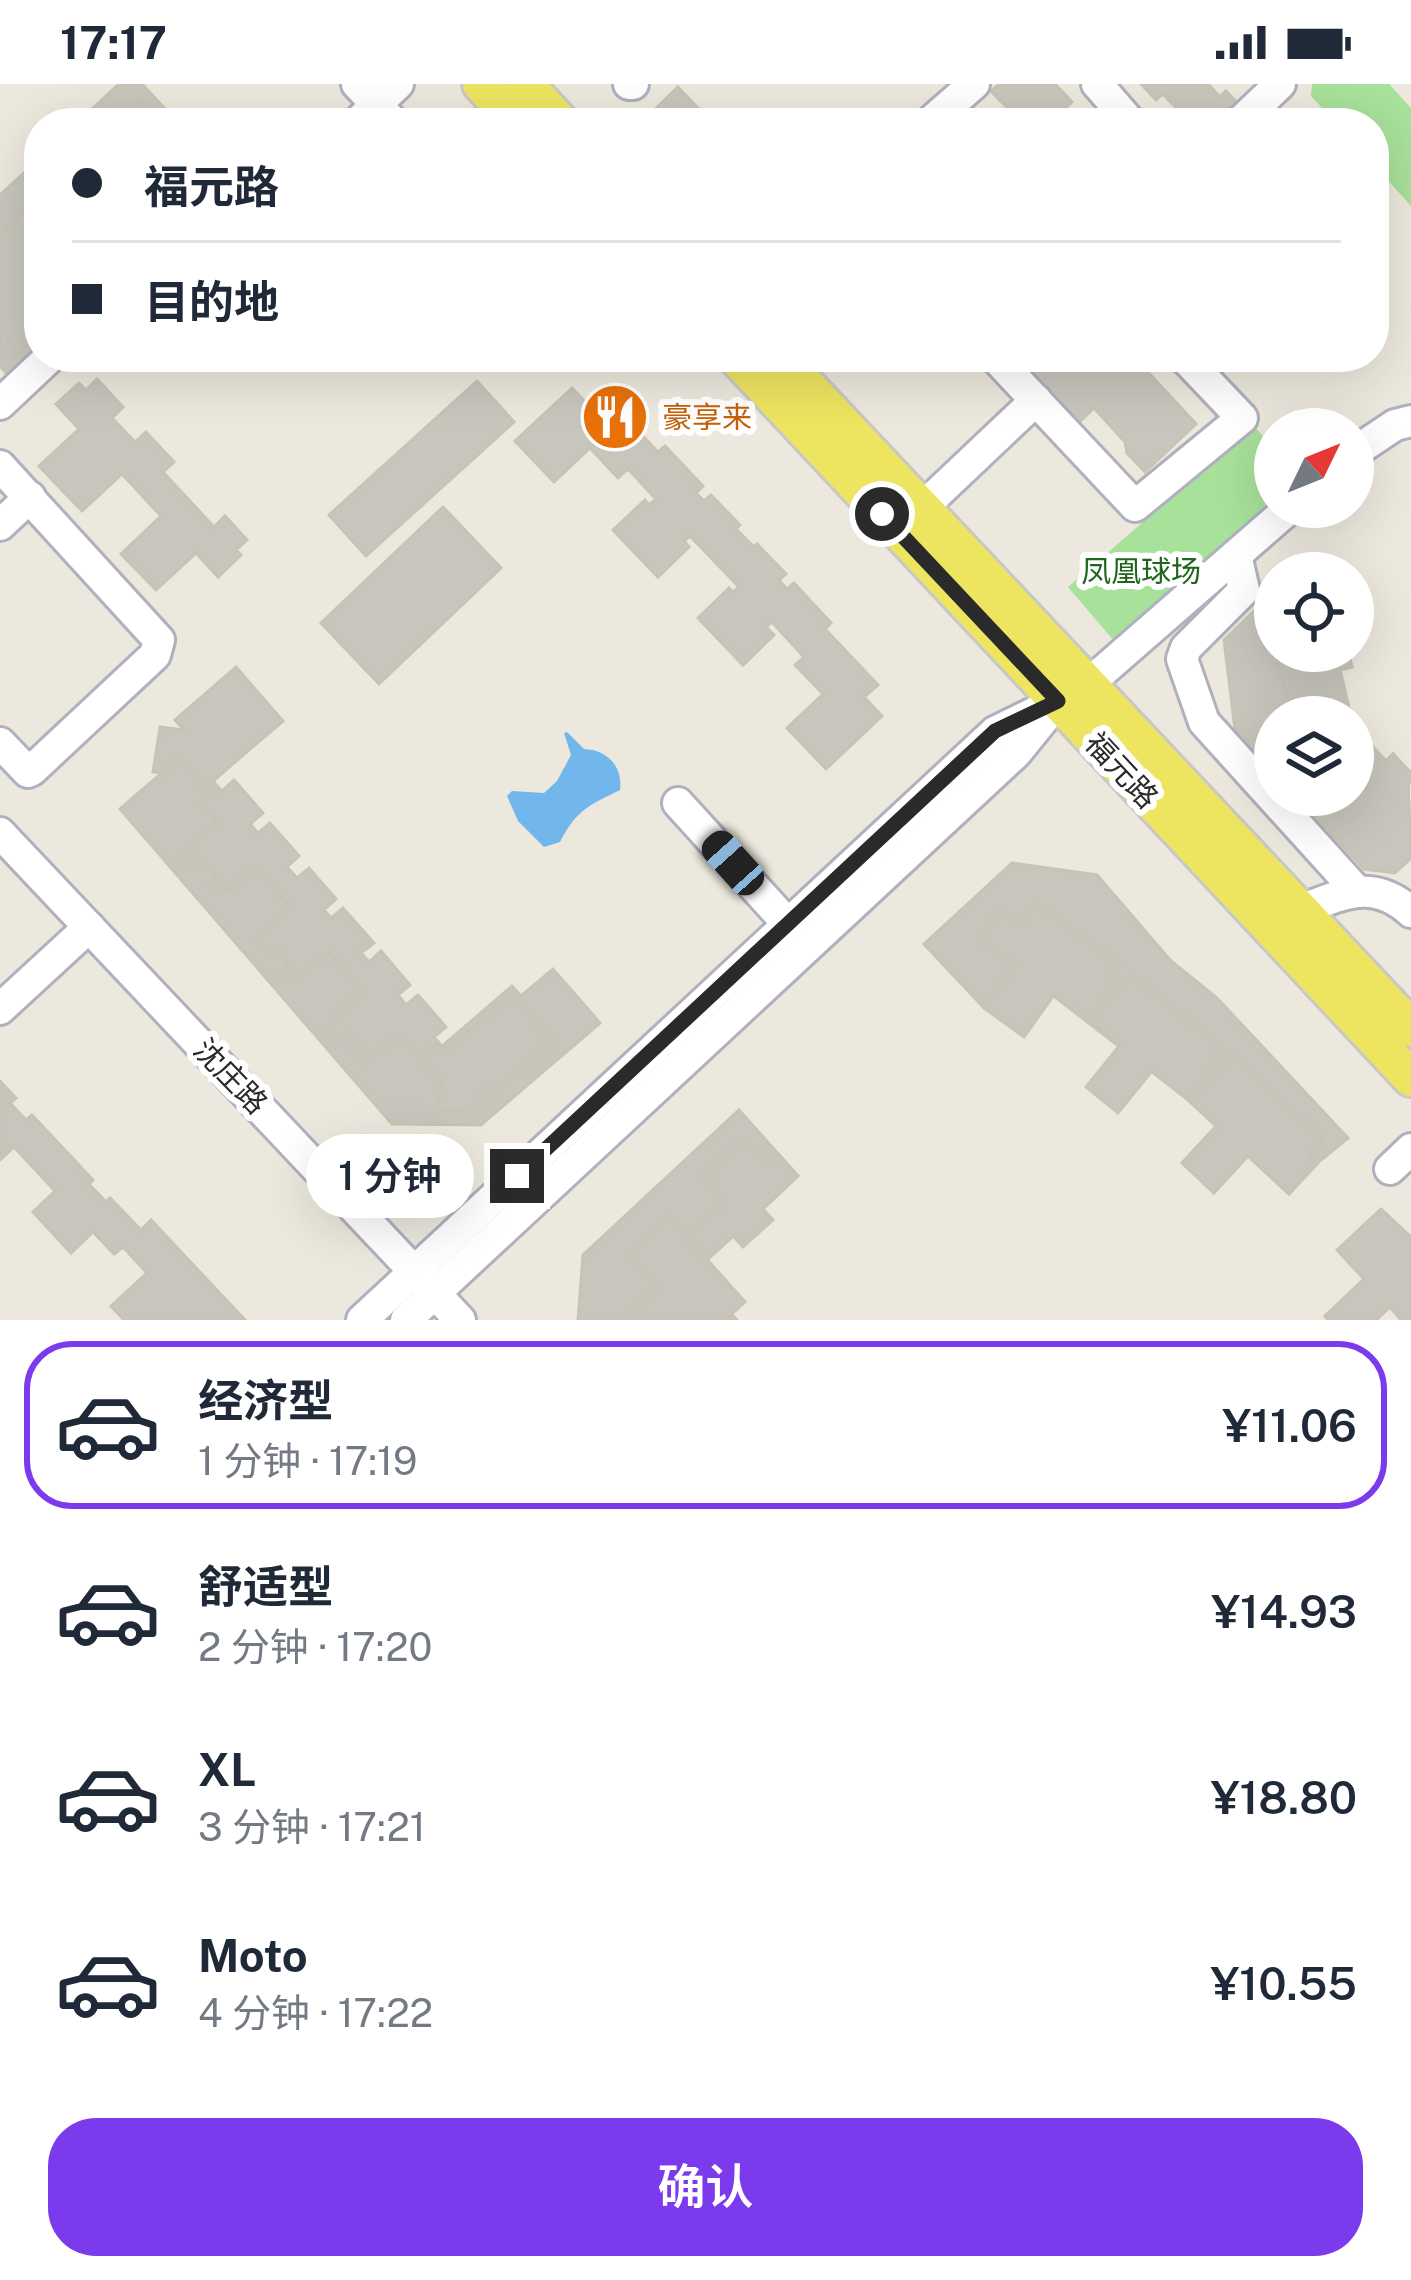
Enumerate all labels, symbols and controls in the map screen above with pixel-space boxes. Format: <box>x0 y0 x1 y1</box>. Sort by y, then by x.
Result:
text: 17:17 <box>60 16 167 69</box>
text: 福元路 <box>144 160 279 213</box>
text: 目的地 <box>144 275 279 328</box>
restaurant icon: 豪享来 <box>580 382 650 452</box>
place label: 豪享来 <box>662 399 752 435</box>
north arrow <box>1254 408 1374 528</box>
map controls <box>1254 408 1374 816</box>
route start <box>855 487 909 541</box>
button: locate <box>1254 552 1374 672</box>
park label: 凤凰球场 <box>1081 553 1201 589</box>
button: layers <box>1254 696 1374 816</box>
street label: 福元路 <box>1078 725 1166 815</box>
car <box>696 824 770 902</box>
street label: 沈庄路 <box>187 1031 275 1121</box>
callout: 1 分钟 <box>307 1134 475 1218</box>
route end <box>490 1149 544 1203</box>
text: 1 分钟 <box>338 1153 442 1199</box>
icon: car <box>54 1371 162 1479</box>
text: 经济型 <box>198 1374 333 1427</box>
text: ¥11.06 <box>1222 1399 1357 1452</box>
text: 1 分钟 · 17:19 <box>198 1438 417 1484</box>
icon: car <box>54 1557 162 1665</box>
text: 舒适型 <box>198 1560 333 1613</box>
text: ¥14.93 <box>1211 1585 1357 1638</box>
text: 2 分钟 · 17:20 <box>198 1624 432 1670</box>
icon: car <box>54 1743 162 1851</box>
text: XL <box>198 1743 256 1796</box>
text: ¥18.80 <box>1211 1771 1357 1824</box>
text: 3 分钟 · 17:21 <box>198 1804 426 1850</box>
icon: car <box>54 1929 162 2037</box>
text: Moto <box>198 1929 308 1982</box>
text: ¥10.55 <box>1211 1957 1357 2010</box>
text: 4 分钟 · 17:22 <box>198 1990 433 2036</box>
button: 确认 <box>48 2118 1363 2256</box>

